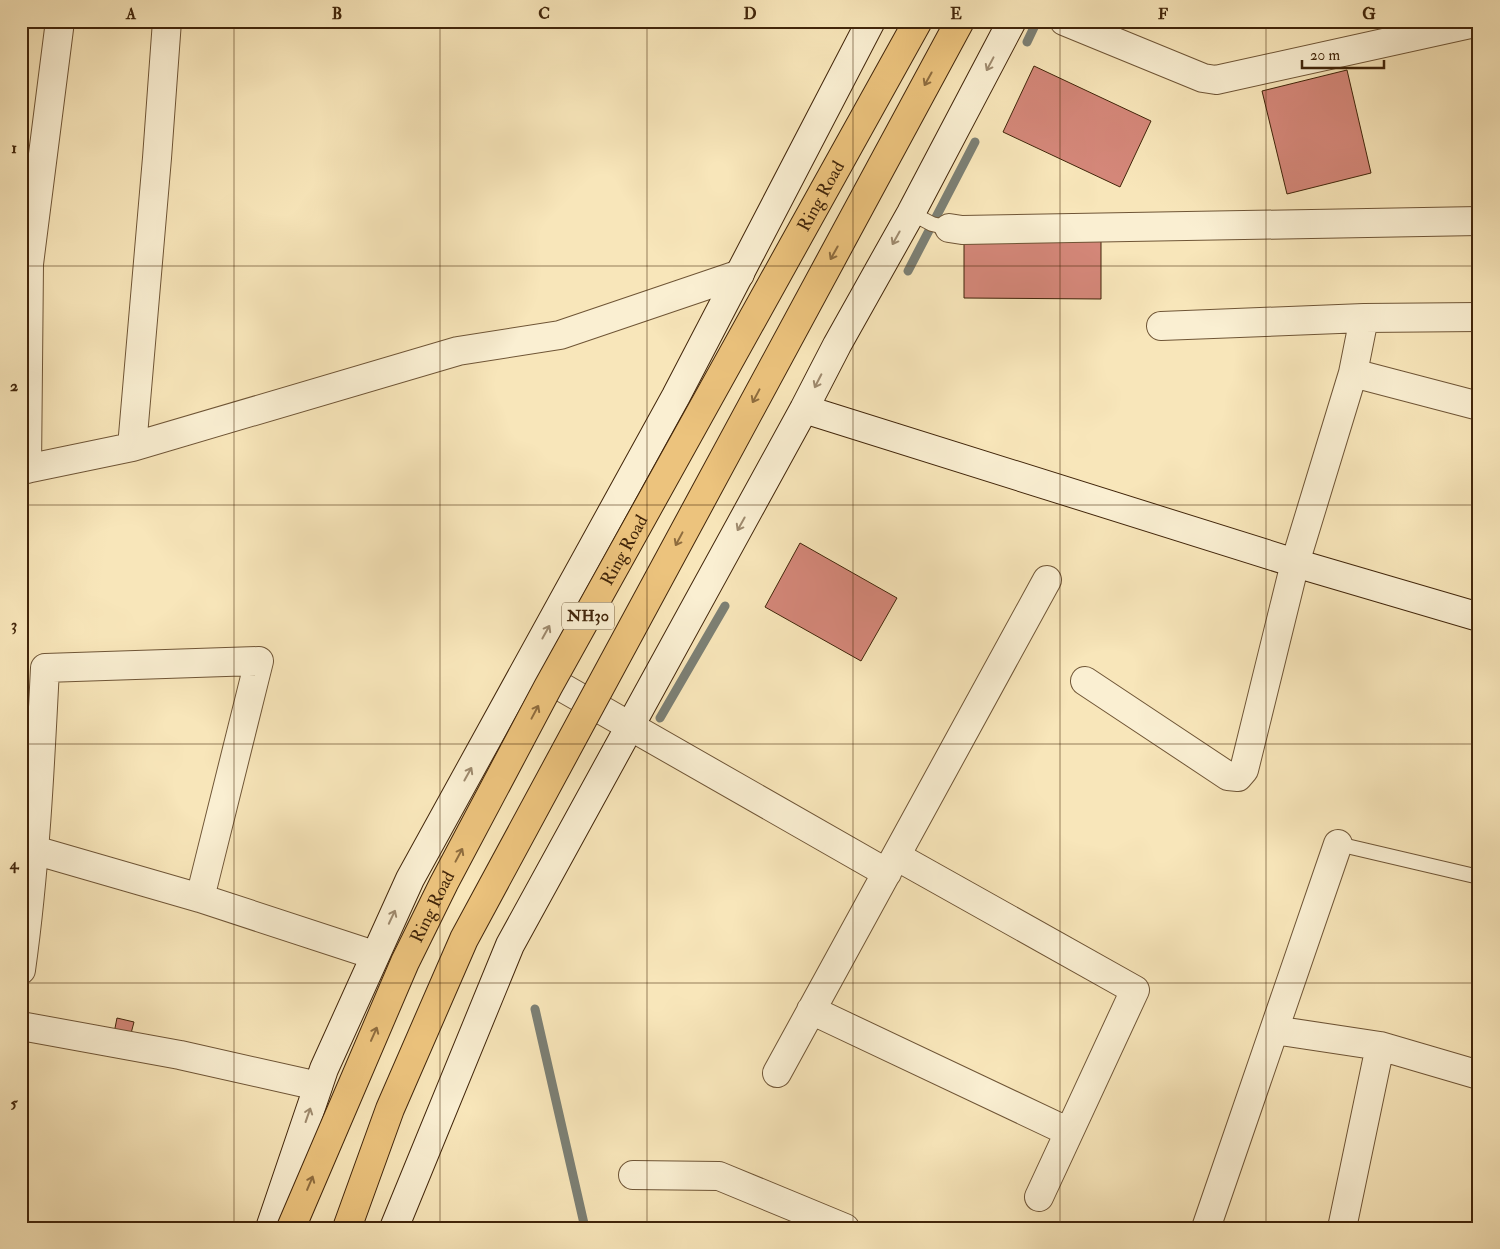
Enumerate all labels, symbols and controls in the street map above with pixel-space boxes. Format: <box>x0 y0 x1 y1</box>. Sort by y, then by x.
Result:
text: A <box>125 4 137 24</box>
text: B <box>332 4 342 24</box>
text: C <box>538 4 550 24</box>
text: D <box>743 4 757 24</box>
text: E <box>950 4 962 24</box>
text: F <box>1158 4 1168 24</box>
text: G <box>1362 4 1376 24</box>
scale bar <box>1302 38 1385 70</box>
text: 20 m <box>1310 46 1340 65</box>
one-way arrow <box>984 57 994 71</box>
one-way arrow <box>923 72 933 87</box>
text: 1 <box>11 138 17 158</box>
street label: Ring Road <box>792 157 850 235</box>
one-way arrow <box>891 231 901 245</box>
one-way arrow <box>829 245 838 260</box>
one-way arrow <box>813 373 822 388</box>
text: 2 <box>10 376 18 396</box>
one-way arrow <box>751 388 761 403</box>
street label: Ring Road <box>595 511 653 589</box>
one-way arrow <box>735 516 745 530</box>
one-way arrow <box>674 531 684 546</box>
road number: NH30 <box>562 602 614 630</box>
text: 3 <box>11 615 17 635</box>
one-way arrow <box>542 625 552 639</box>
one-way arrow <box>531 705 540 720</box>
one-way arrow <box>463 766 473 781</box>
one-way arrow <box>454 848 464 863</box>
text: 4 <box>9 854 20 874</box>
street label: Ring Road <box>405 867 460 946</box>
one-way arrow <box>388 910 397 925</box>
one-way arrow <box>370 1026 379 1041</box>
text: 5 <box>10 1093 18 1113</box>
one-way arrow <box>304 1108 313 1123</box>
one-way arrow <box>305 1176 315 1191</box>

